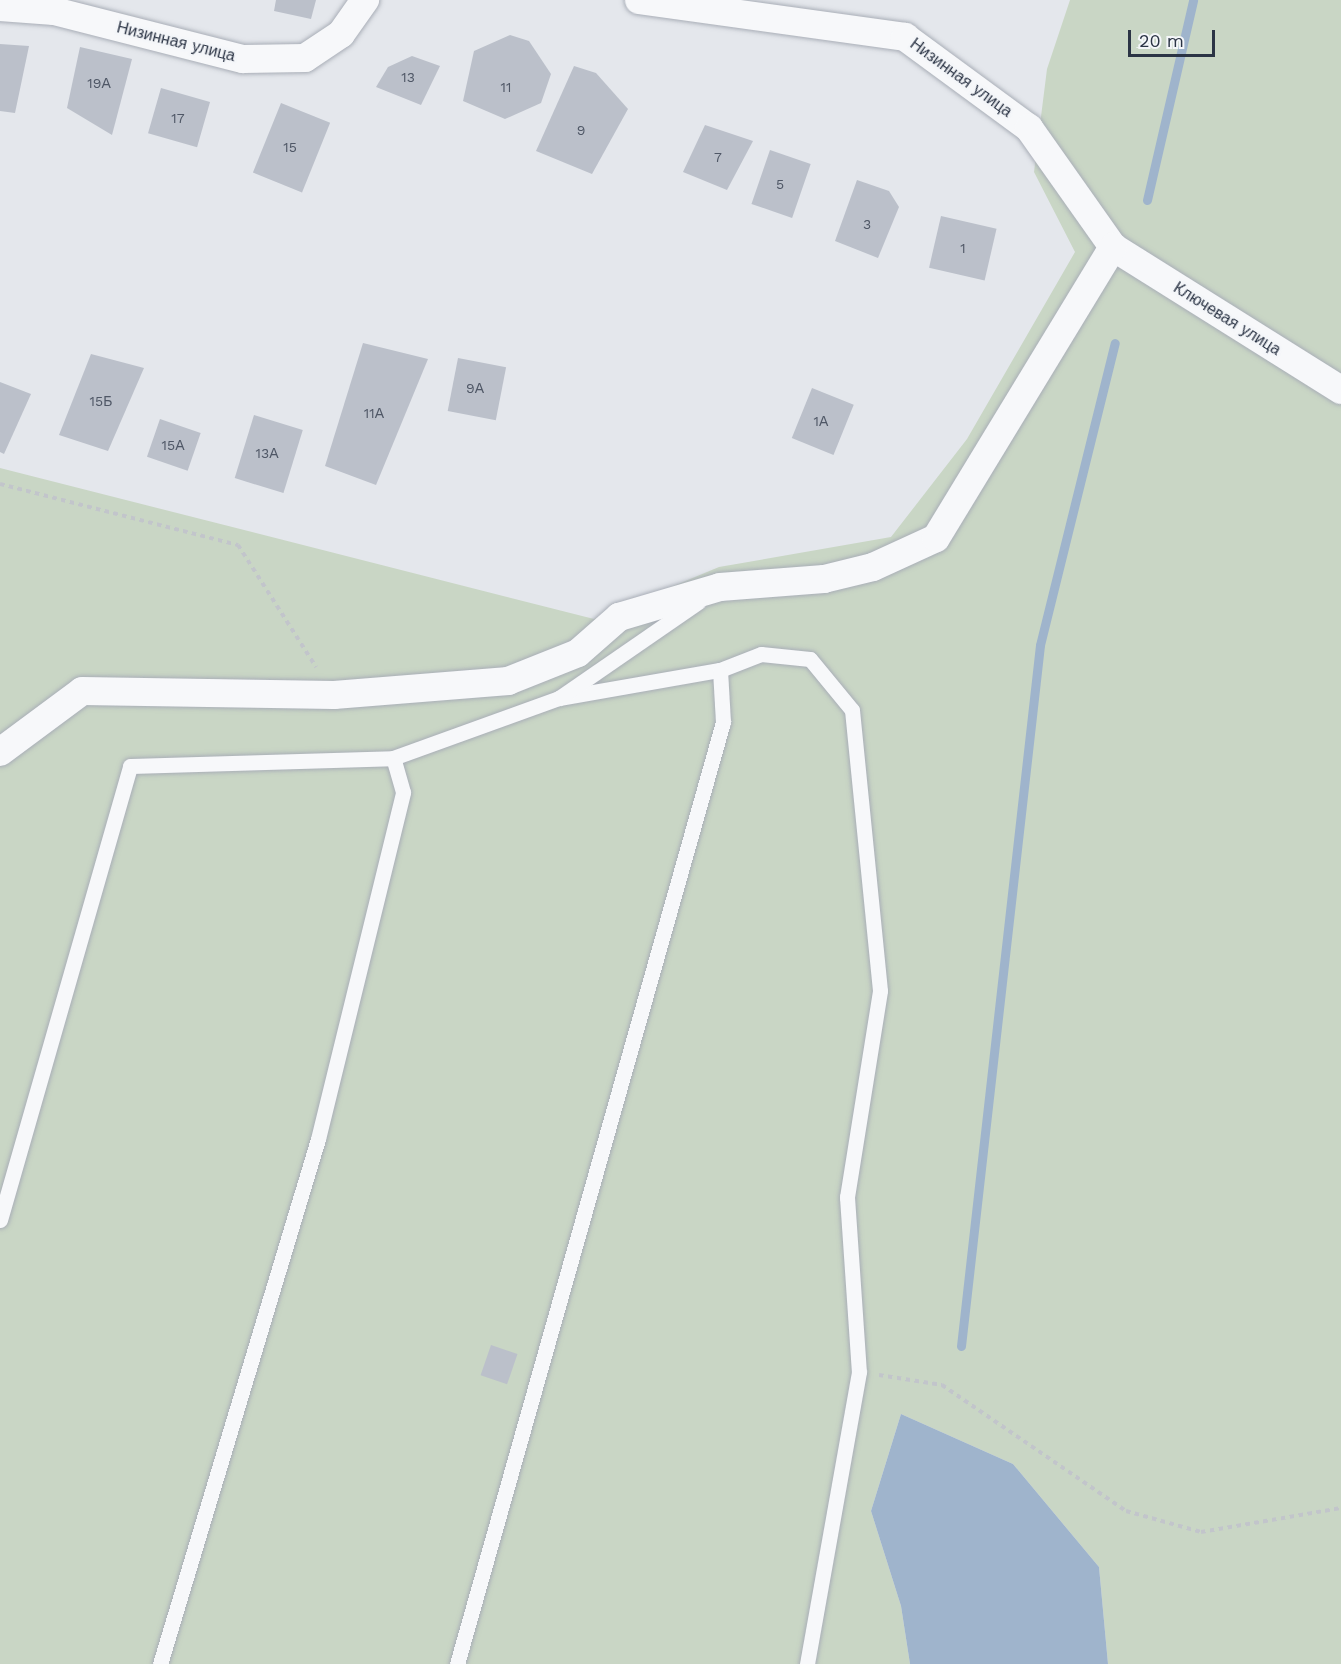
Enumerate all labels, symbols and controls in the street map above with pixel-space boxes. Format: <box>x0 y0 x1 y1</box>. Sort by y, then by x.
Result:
street label: Низинная улица <box>115 18 237 66</box>
scale bar <box>1131 18 1218 56</box>
text: 20 m <box>1139 30 1184 51</box>
street label: Низинная улица <box>906 35 1016 121</box>
house number: 13 <box>401 69 415 85</box>
house number: 19А <box>87 75 111 91</box>
house number: 11 <box>501 79 511 95</box>
house number: 17 <box>171 110 185 126</box>
house number: 9 <box>577 122 585 138</box>
house number: 15 <box>283 139 297 155</box>
house number: 7 <box>714 149 722 165</box>
house number: 5 <box>776 176 784 192</box>
house number: 3 <box>863 216 871 232</box>
house number: 1 <box>960 240 966 256</box>
street label: Ключевая улица <box>1170 278 1284 360</box>
house number: 9А <box>466 380 484 396</box>
house number: 15Б <box>90 393 112 409</box>
house number: 11А <box>364 405 384 421</box>
house number: 1А <box>814 413 828 429</box>
house number: 15А <box>162 437 184 453</box>
house number: 13А <box>256 445 278 461</box>

